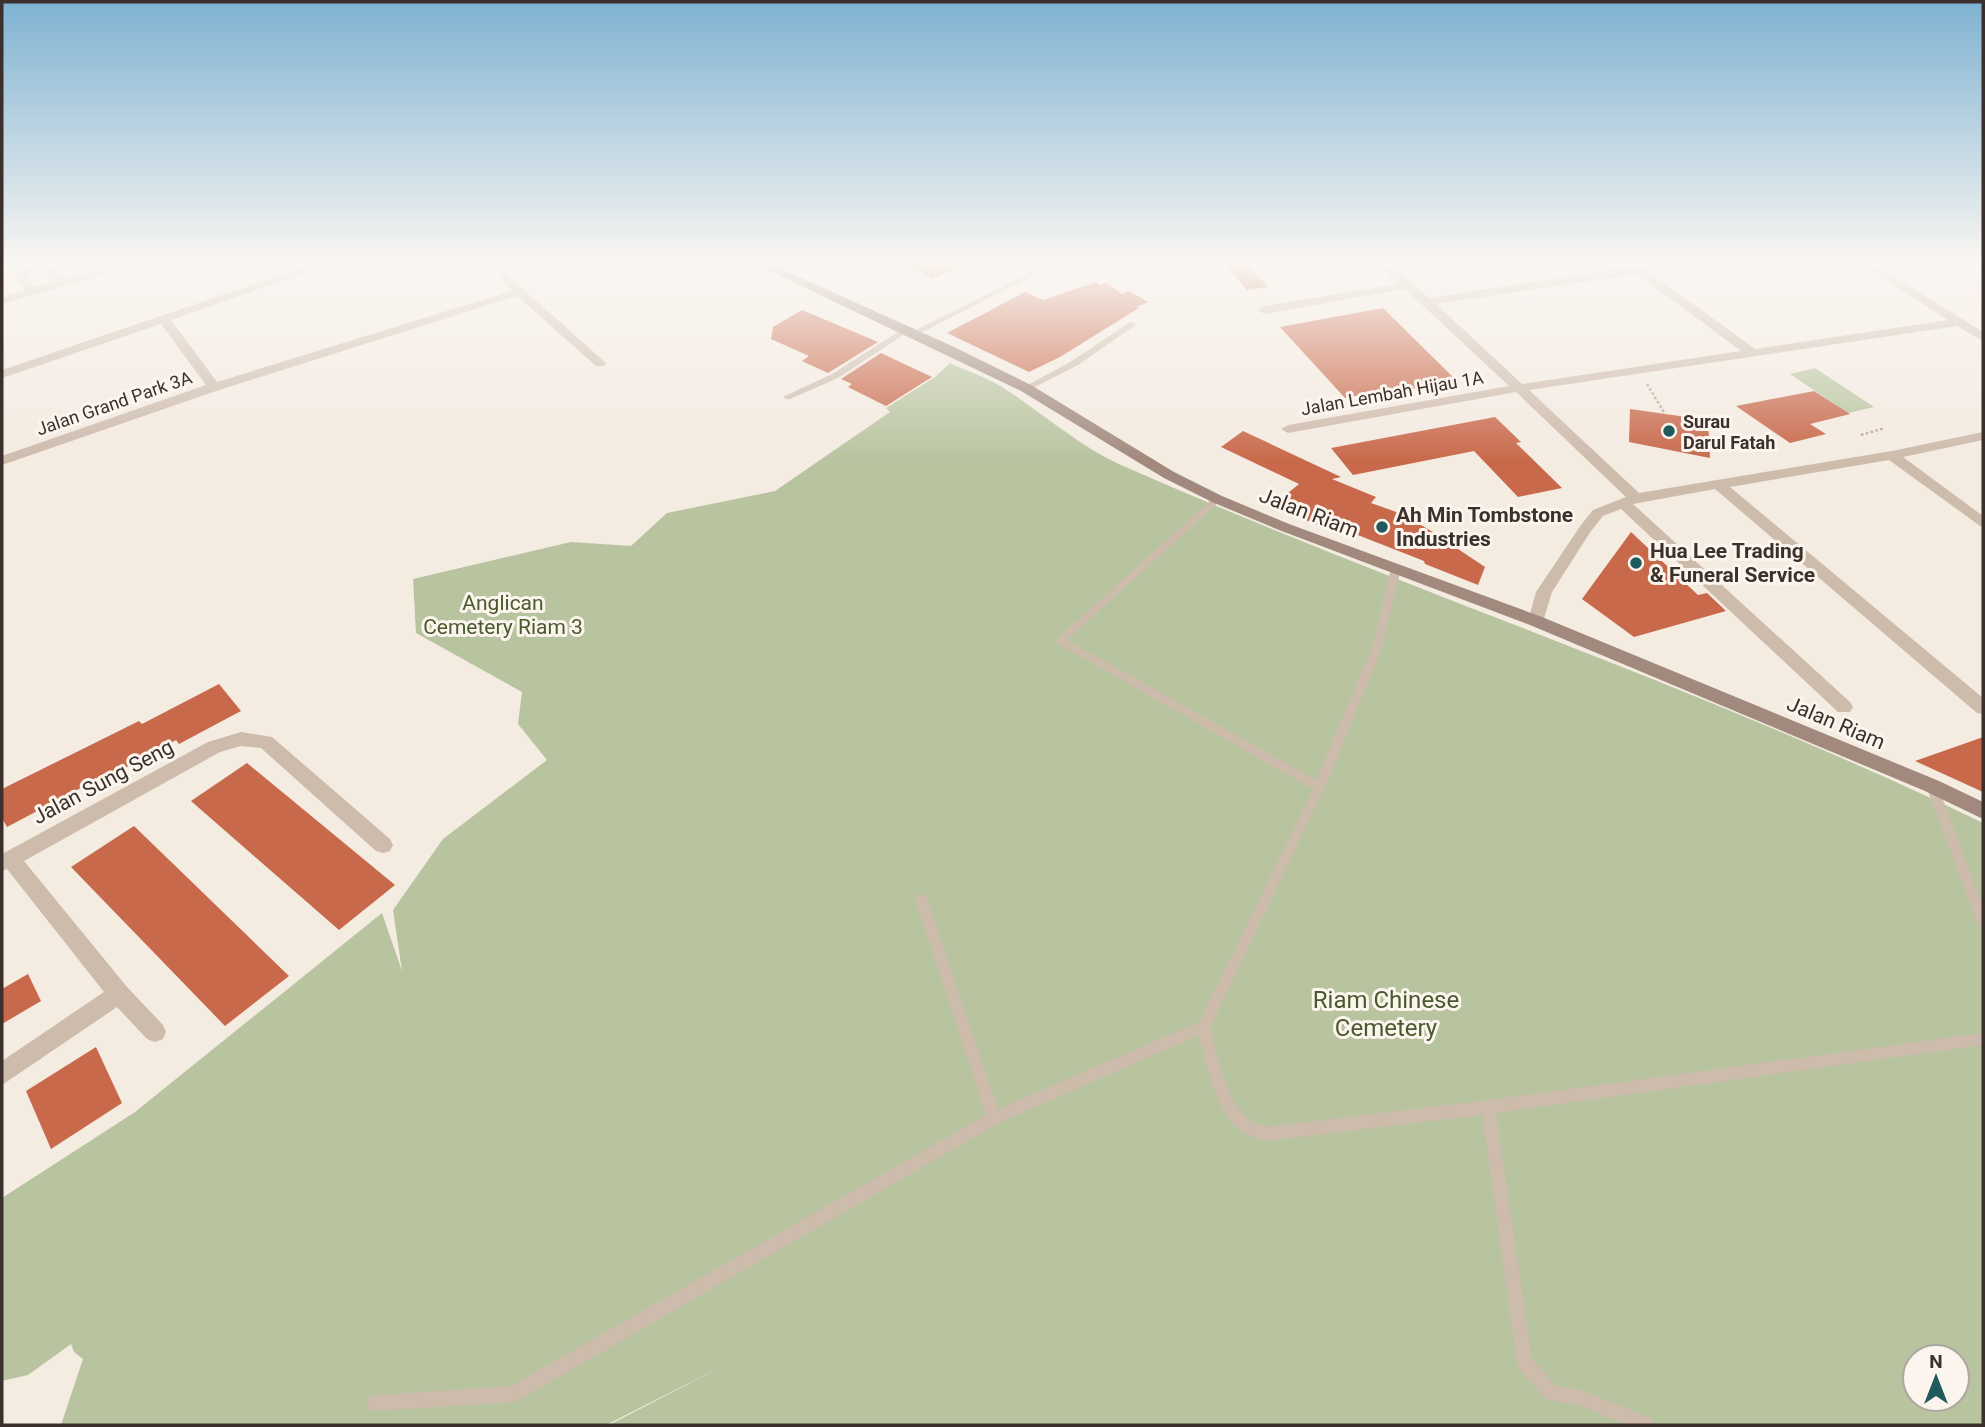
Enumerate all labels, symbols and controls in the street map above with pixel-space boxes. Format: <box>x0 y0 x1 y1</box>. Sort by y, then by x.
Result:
street label: Jalan Grand Park 3A <box>33 366 195 440</box>
street label: Jalan Lembah Hijau 1A <box>1299 367 1485 419</box>
place label: Surau Darul Fatah <box>1683 411 1775 453</box>
marker: Surau Darul Fatah <box>1661 423 1677 439</box>
street label: Jalan Riam <box>1256 483 1362 543</box>
place label: Ah Min Tombstone Industries <box>1396 503 1573 551</box>
marker: Ah Min Tombstone Industries <box>1374 519 1390 535</box>
place label: Hua Lee Trading & Funeral Service <box>1650 539 1815 587</box>
marker: Hua Lee Trading & Funeral Service <box>1628 555 1644 571</box>
park label: Anglican Cemetery Riam 3 <box>423 591 583 639</box>
street label: Jalan Riam <box>1783 692 1889 754</box>
street label: Jalan Sung Seng <box>29 735 177 829</box>
park label: Riam Chinese Cemetery <box>1313 986 1459 1042</box>
north arrow <box>1901 1343 1971 1413</box>
text: N <box>1929 1350 1943 1373</box>

